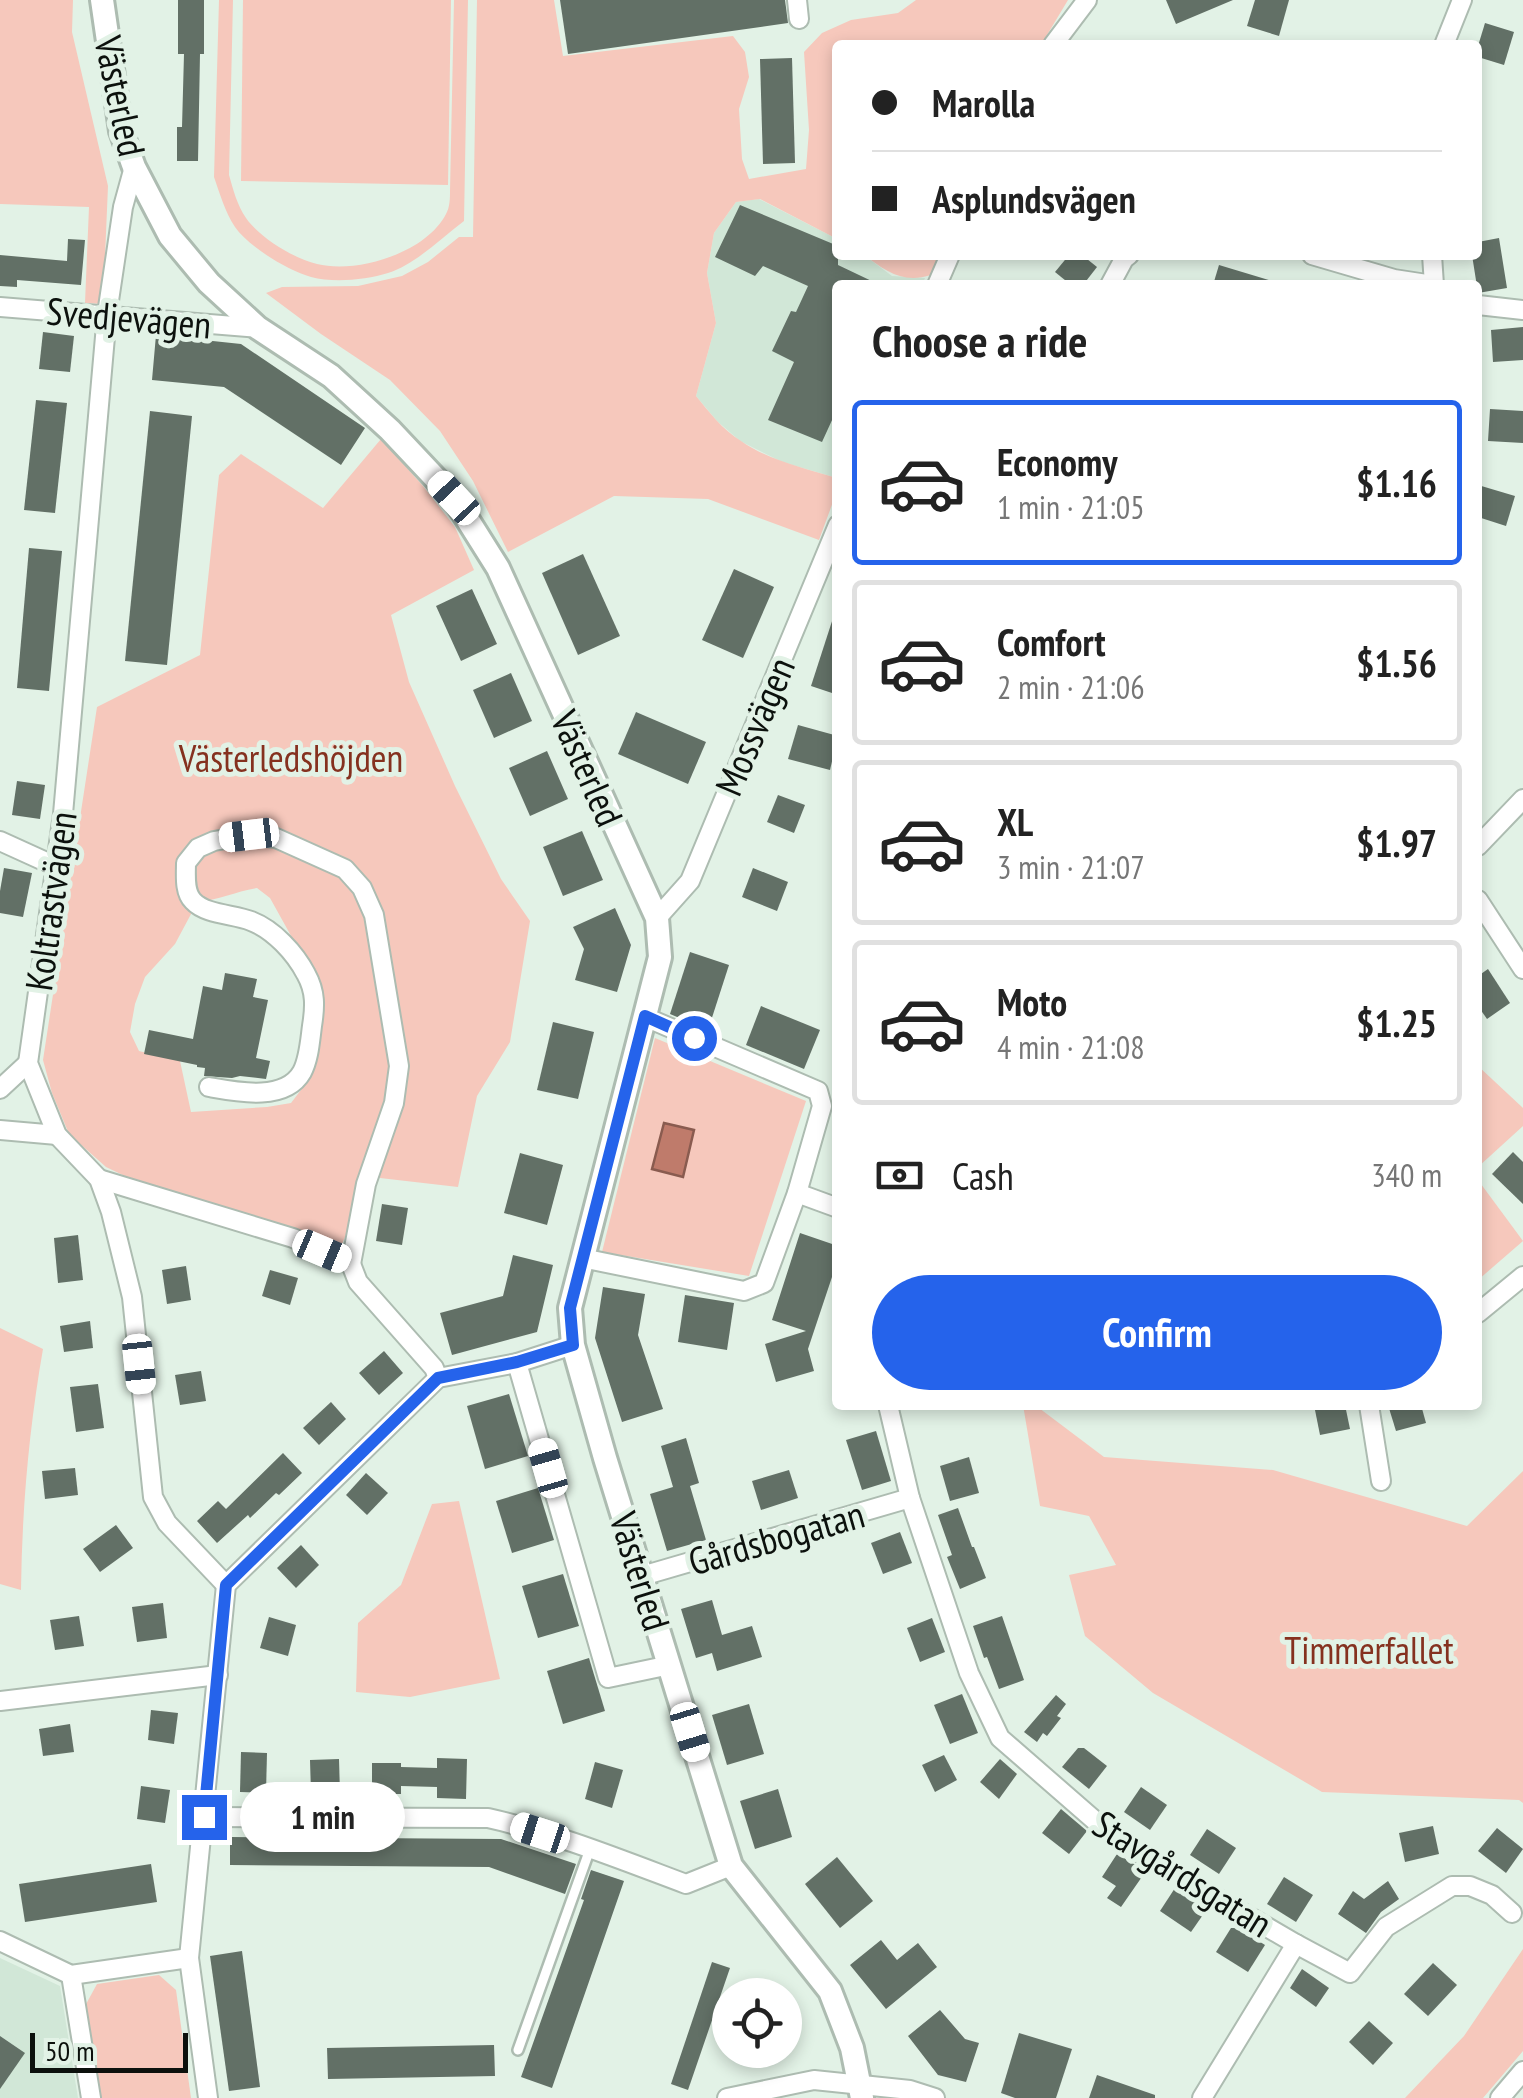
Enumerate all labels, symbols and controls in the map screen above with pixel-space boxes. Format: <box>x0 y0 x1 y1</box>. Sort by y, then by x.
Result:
street label: Västerled <box>84 30 158 161</box>
text: Marolla <box>932 78 1035 127</box>
text: Asplundsvägen <box>932 174 1136 223</box>
street label: Svedjevägen <box>45 285 213 349</box>
text: Choose a ride <box>872 311 1087 369</box>
text: Economy <box>997 437 1117 486</box>
icon: car <box>877 438 967 528</box>
text: $1.16 <box>1356 458 1437 507</box>
car <box>423 466 485 530</box>
text: 1 min · 21:05 <box>997 486 1145 528</box>
text: Comfort <box>997 617 1106 666</box>
icon: car <box>877 618 967 708</box>
text: $1.56 <box>1356 638 1437 687</box>
street label: Mossvägen <box>703 650 805 802</box>
text: 2 min · 21:06 <box>997 666 1145 708</box>
street label: Västerled <box>540 702 635 833</box>
park label: Västerledshöjden <box>178 733 403 782</box>
text: XL <box>997 797 1033 846</box>
icon: car <box>877 798 967 888</box>
street label: Koltrastvägen <box>13 808 87 994</box>
car <box>217 816 281 854</box>
text: $1.97 <box>1356 818 1437 867</box>
text: 3 min · 21:07 <box>997 846 1145 888</box>
text: Moto <box>997 977 1067 1026</box>
icon: car <box>877 978 967 1068</box>
text: $1.25 <box>1356 998 1437 1047</box>
route start <box>672 1016 717 1061</box>
text: 4 min · 21:08 <box>997 1026 1145 1068</box>
icon: cash <box>872 1148 927 1203</box>
text: Cash <box>952 1151 1014 1200</box>
text: 340 m <box>1371 1154 1442 1196</box>
car <box>289 1225 355 1277</box>
button: Confirm <box>872 1275 1442 1390</box>
car <box>121 1333 157 1395</box>
car <box>525 1435 571 1501</box>
street label: Gårdsbogatan <box>683 1489 869 1585</box>
street label: Västerled <box>600 1505 682 1636</box>
park label: Timmerfallet <box>1284 1625 1454 1674</box>
car <box>667 1699 713 1765</box>
callout: 1 min <box>239 1782 404 1852</box>
route end <box>182 1795 227 1840</box>
text: 1 min <box>290 1796 355 1838</box>
street label: Stavgårdsgatan <box>1084 1799 1282 1947</box>
car <box>507 1809 573 1857</box>
map controls <box>712 1978 802 2068</box>
button: locate <box>712 1978 802 2068</box>
scale bar <box>30 2028 188 2072</box>
text: 50 m <box>45 2032 94 2069</box>

